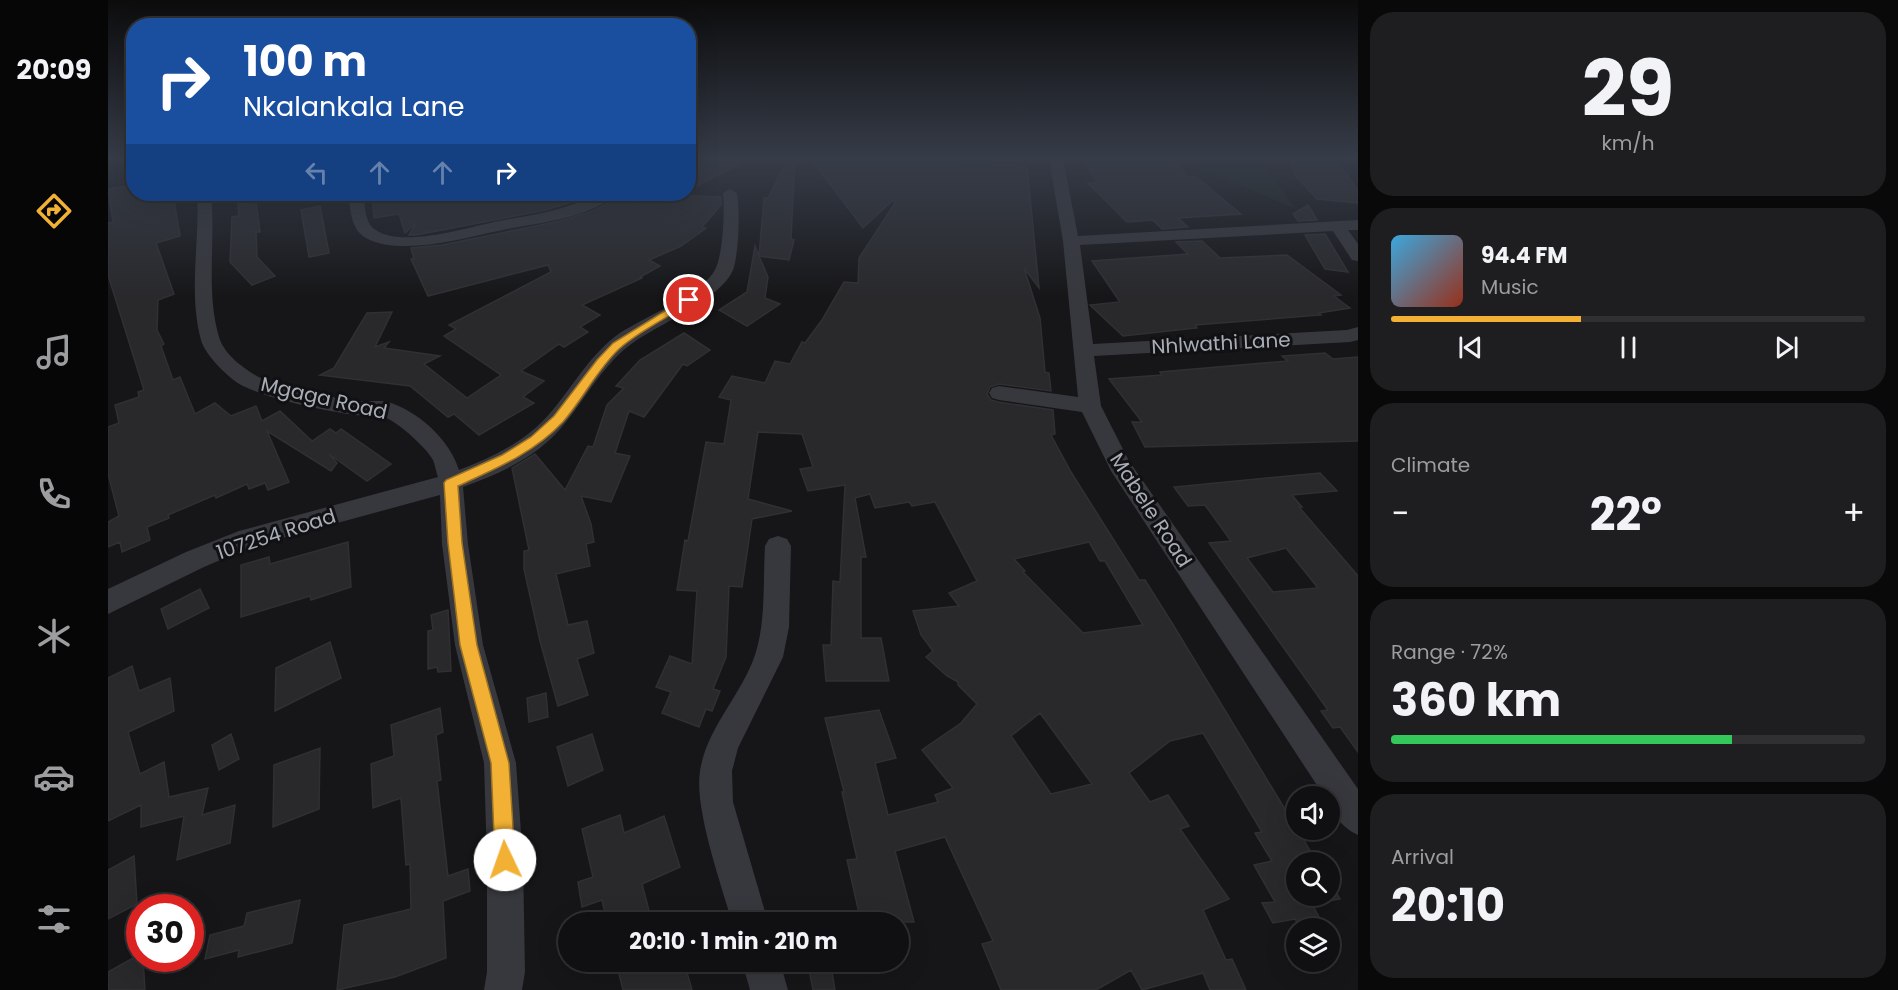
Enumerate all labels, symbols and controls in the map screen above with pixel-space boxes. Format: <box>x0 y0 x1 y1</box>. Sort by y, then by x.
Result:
text: 100 m <box>243 32 367 91</box>
text: 29 <box>1582 34 1674 143</box>
icon: right <box>144 42 222 120</box>
text: 20:09 <box>17 51 91 88</box>
text: Nkalankala Lane <box>243 88 465 125</box>
text: km/h <box>1601 129 1655 157</box>
icon: left <box>300 156 333 189</box>
icon: ahead <box>363 156 396 189</box>
icon: ahead <box>426 156 459 189</box>
icon: right <box>489 156 522 189</box>
icon: directions <box>33 190 75 232</box>
text: 94.4 FM <box>1481 240 1567 271</box>
text: Music <box>1481 273 1539 301</box>
pin <box>663 274 714 325</box>
icon: arrive <box>672 283 705 316</box>
street label: Nhlwathi Lane <box>1151 325 1291 361</box>
icon: music <box>33 331 75 373</box>
icon: previous <box>1454 331 1487 364</box>
icon: pause <box>1612 331 1645 364</box>
icon: next <box>1770 331 1803 364</box>
street label: Mgaga Road <box>258 370 390 426</box>
street label: Mabele Road <box>1103 447 1199 573</box>
text: Climate <box>1391 451 1470 479</box>
icon: phone <box>33 473 75 515</box>
text: 22° <box>1590 483 1662 546</box>
text: − <box>1391 490 1409 537</box>
text: + <box>1842 490 1865 537</box>
street label: 107254 Road <box>213 502 339 566</box>
icon: climate <box>33 615 75 657</box>
text: Range · 72% <box>1391 638 1508 666</box>
text: 360 km <box>1391 669 1561 732</box>
icon: car <box>33 756 75 798</box>
map controls <box>1286 786 1340 972</box>
button: sound <box>1286 786 1340 840</box>
position arrow <box>473 828 537 892</box>
text: Arrival <box>1391 843 1454 871</box>
button: search <box>1286 852 1340 906</box>
text: 20:10 <box>1391 874 1505 937</box>
speed limit sign: 30 <box>126 894 204 972</box>
icon: filters <box>33 898 75 940</box>
button: layers <box>1286 918 1340 972</box>
text: 20:10 · 1 min · 210 m <box>629 926 838 957</box>

